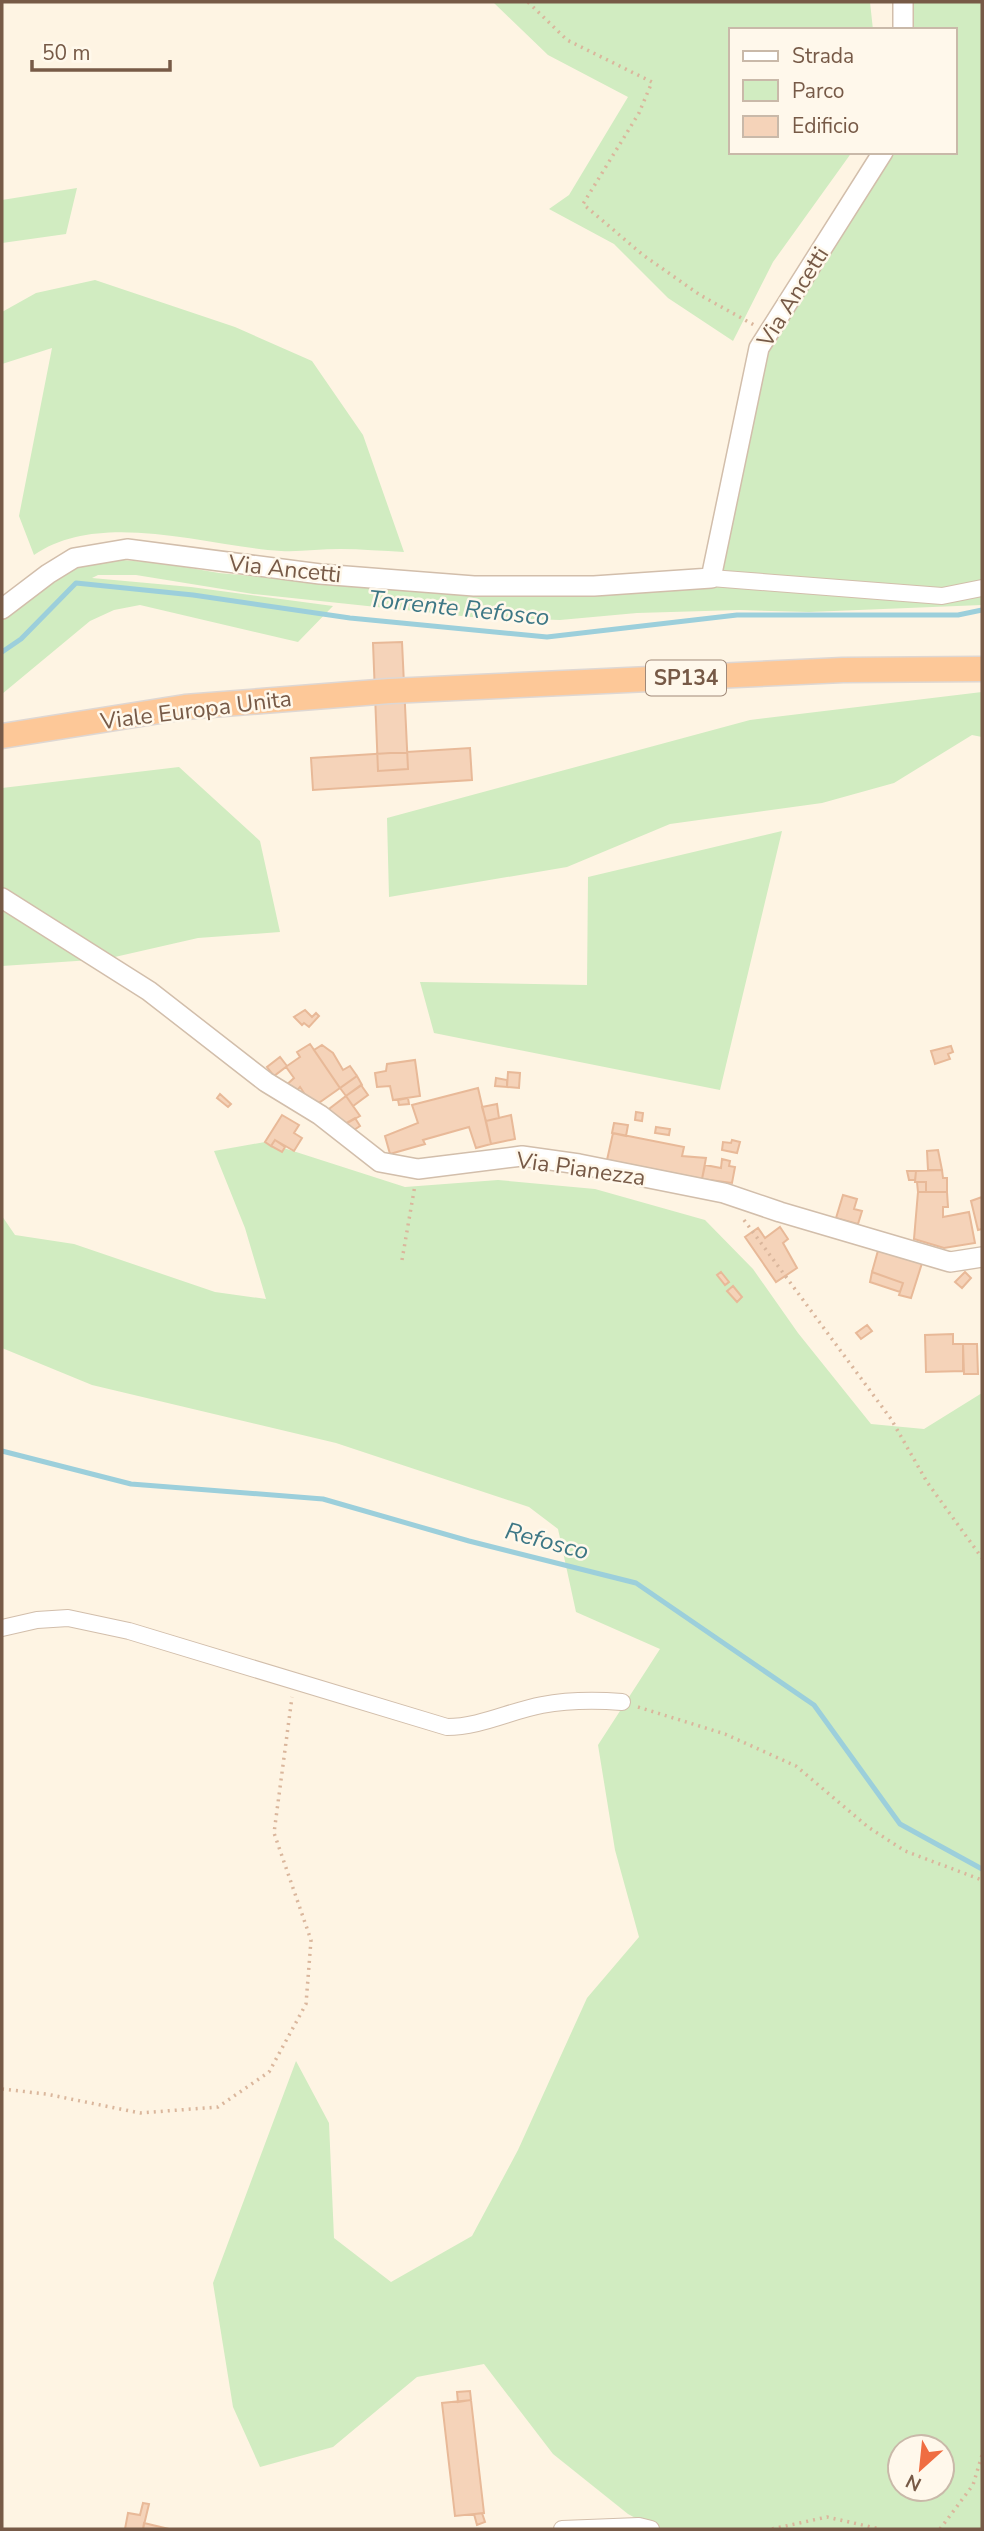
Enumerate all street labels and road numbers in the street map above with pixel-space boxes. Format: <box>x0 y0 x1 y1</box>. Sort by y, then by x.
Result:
street label: Via Ancetti <box>749 241 836 354</box>
street label: Via Ancetti <box>226 548 343 590</box>
road number: SP134 <box>646 660 726 696</box>
street label: Viale Europa Unita <box>98 683 293 737</box>
street label: Via Pianezza <box>513 1144 648 1193</box>

